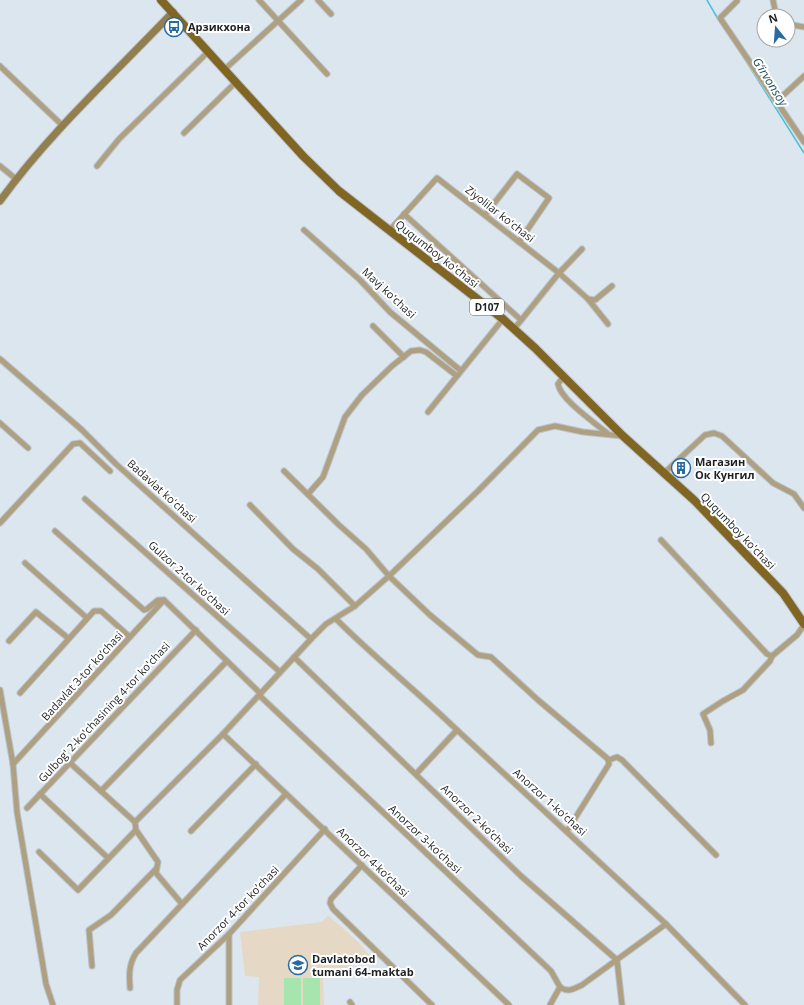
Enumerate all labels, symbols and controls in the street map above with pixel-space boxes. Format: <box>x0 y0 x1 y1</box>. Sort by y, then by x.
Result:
north arrow <box>756 8 796 48</box>
text: N <box>766 9 779 26</box>
bus stop icon: Арзикхона <box>163 16 185 38</box>
place label: Арзикхона <box>188 19 251 34</box>
water label: G‘irvonsoy <box>749 54 793 111</box>
street label: Ziyolilar koʻchasi <box>463 182 538 245</box>
street label: Ququmboy ko'chasi <box>393 216 482 291</box>
street label: Mavj koʻchasi <box>359 264 419 321</box>
road number: D107 <box>470 299 504 315</box>
place label: Магазин Ок Кунгил <box>695 454 755 482</box>
street label: Badavlat koʻchasi <box>125 456 200 526</box>
building icon: Магазин Ок Кунгил <box>670 457 692 479</box>
street label: Ququmboy ko'chasi <box>698 489 779 572</box>
street label: Gulzor 2-tor koʼchasi <box>145 537 233 618</box>
street label: Badavlat 3-tor koʼchasi <box>37 628 126 724</box>
street label: Gulbog' 2-ko'chasining 4-tor ko'chasi <box>34 638 173 785</box>
street label: Аnorzor 1-koʼchasi <box>510 765 590 839</box>
street label: Аnorzor 2-koʼchasi <box>438 781 516 857</box>
street label: Аnorzor 3-koʼchasi <box>386 801 465 876</box>
street label: Аnorzor 4-koʼchasi <box>334 824 412 900</box>
street label: Anorzor 4-tor koʼchasi <box>193 862 282 953</box>
place label: Davlatobod tumani 64-maktab <box>312 951 414 979</box>
school or university icon: Davlatobod tumani 64-maktab <box>287 954 309 976</box>

